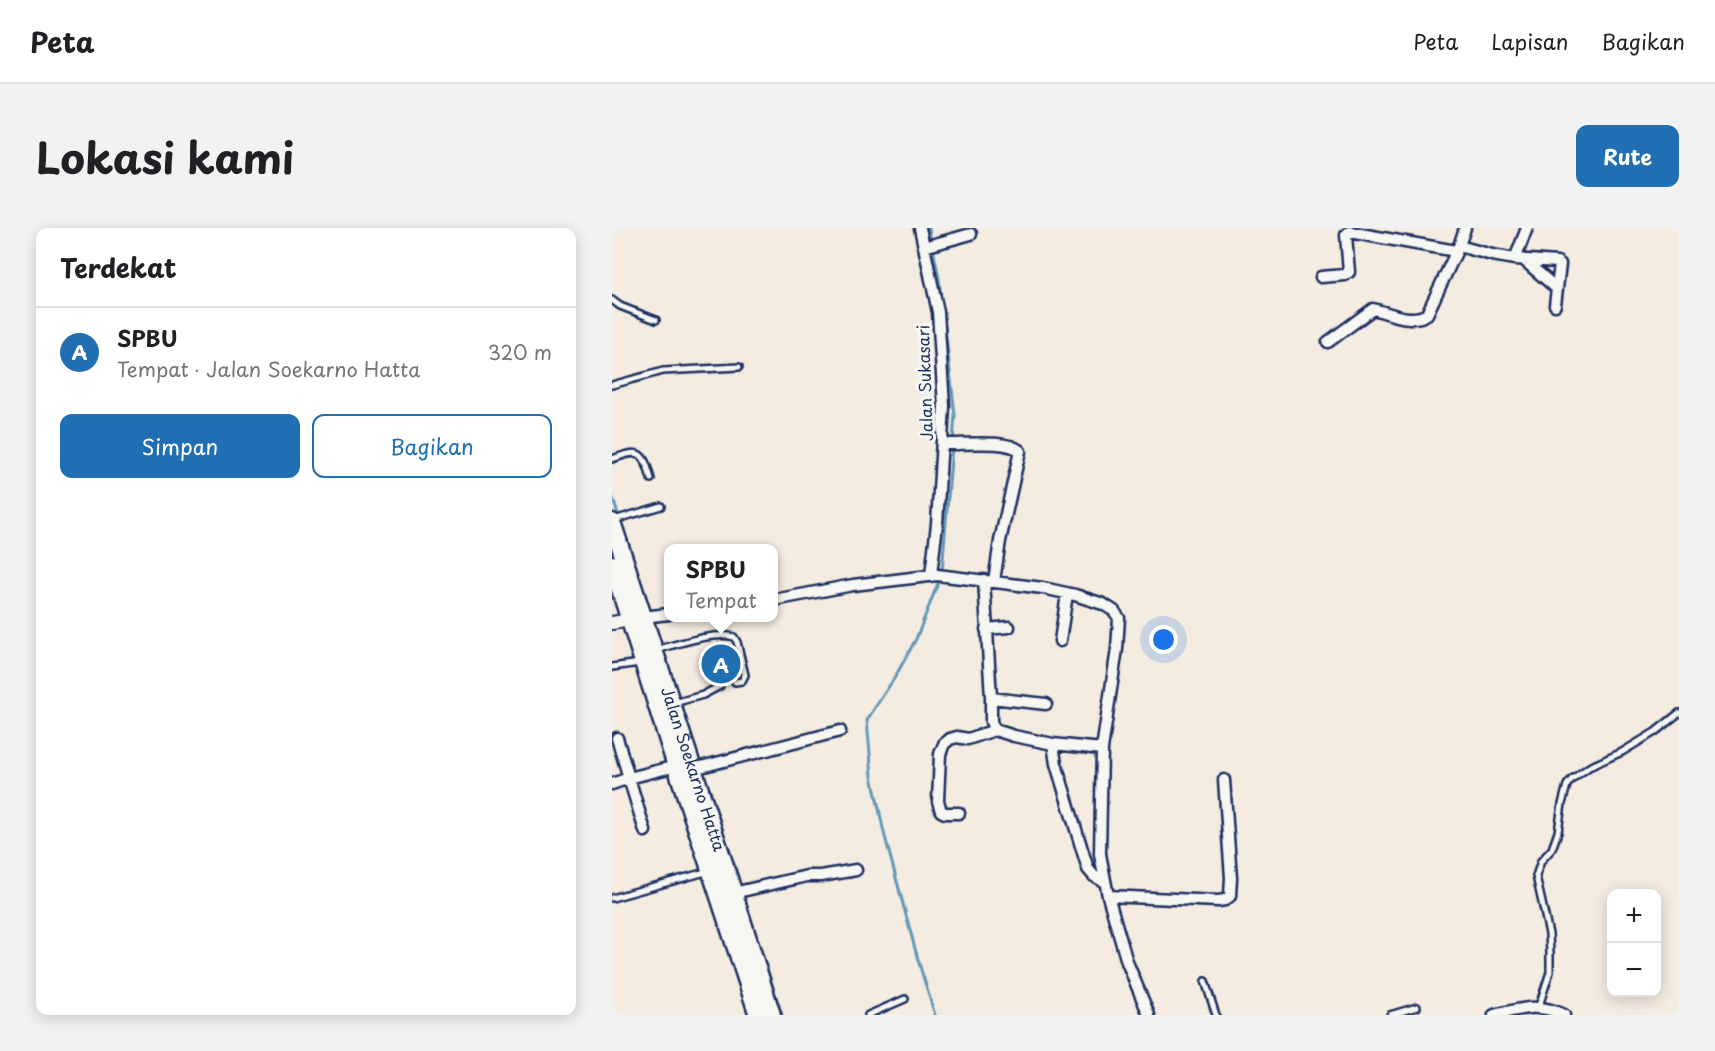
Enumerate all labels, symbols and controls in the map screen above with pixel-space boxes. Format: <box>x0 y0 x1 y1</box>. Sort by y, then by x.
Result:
text: Peta <box>30 20 95 63</box>
text: Peta <box>1413 25 1458 57</box>
text: Lapisan <box>1491 25 1569 57</box>
text: Bagikan <box>1602 25 1685 57</box>
text: Lokasi kami <box>36 125 294 188</box>
button: Rute <box>1576 125 1679 187</box>
text: Terdekat <box>60 248 177 287</box>
text: SPBU <box>117 321 177 354</box>
street label: Jalan Sukasari <box>910 324 938 442</box>
text: A <box>72 337 87 367</box>
text: 320 m <box>488 337 552 367</box>
text: Tempat · Jalan Soekarno Hatta <box>117 354 420 384</box>
button: Simpan <box>60 414 300 478</box>
button: Bagikan <box>312 414 552 478</box>
popup <box>664 544 778 622</box>
text: SPBU <box>685 552 746 585</box>
text: Tempat <box>685 585 757 615</box>
your location <box>1149 625 1178 654</box>
pin: A <box>702 642 740 686</box>
street label: Jalan Soekarno Hatta <box>656 683 732 854</box>
map controls <box>1607 889 1661 997</box>
button: + <box>1607 889 1661 943</box>
button: − <box>1607 943 1661 997</box>

